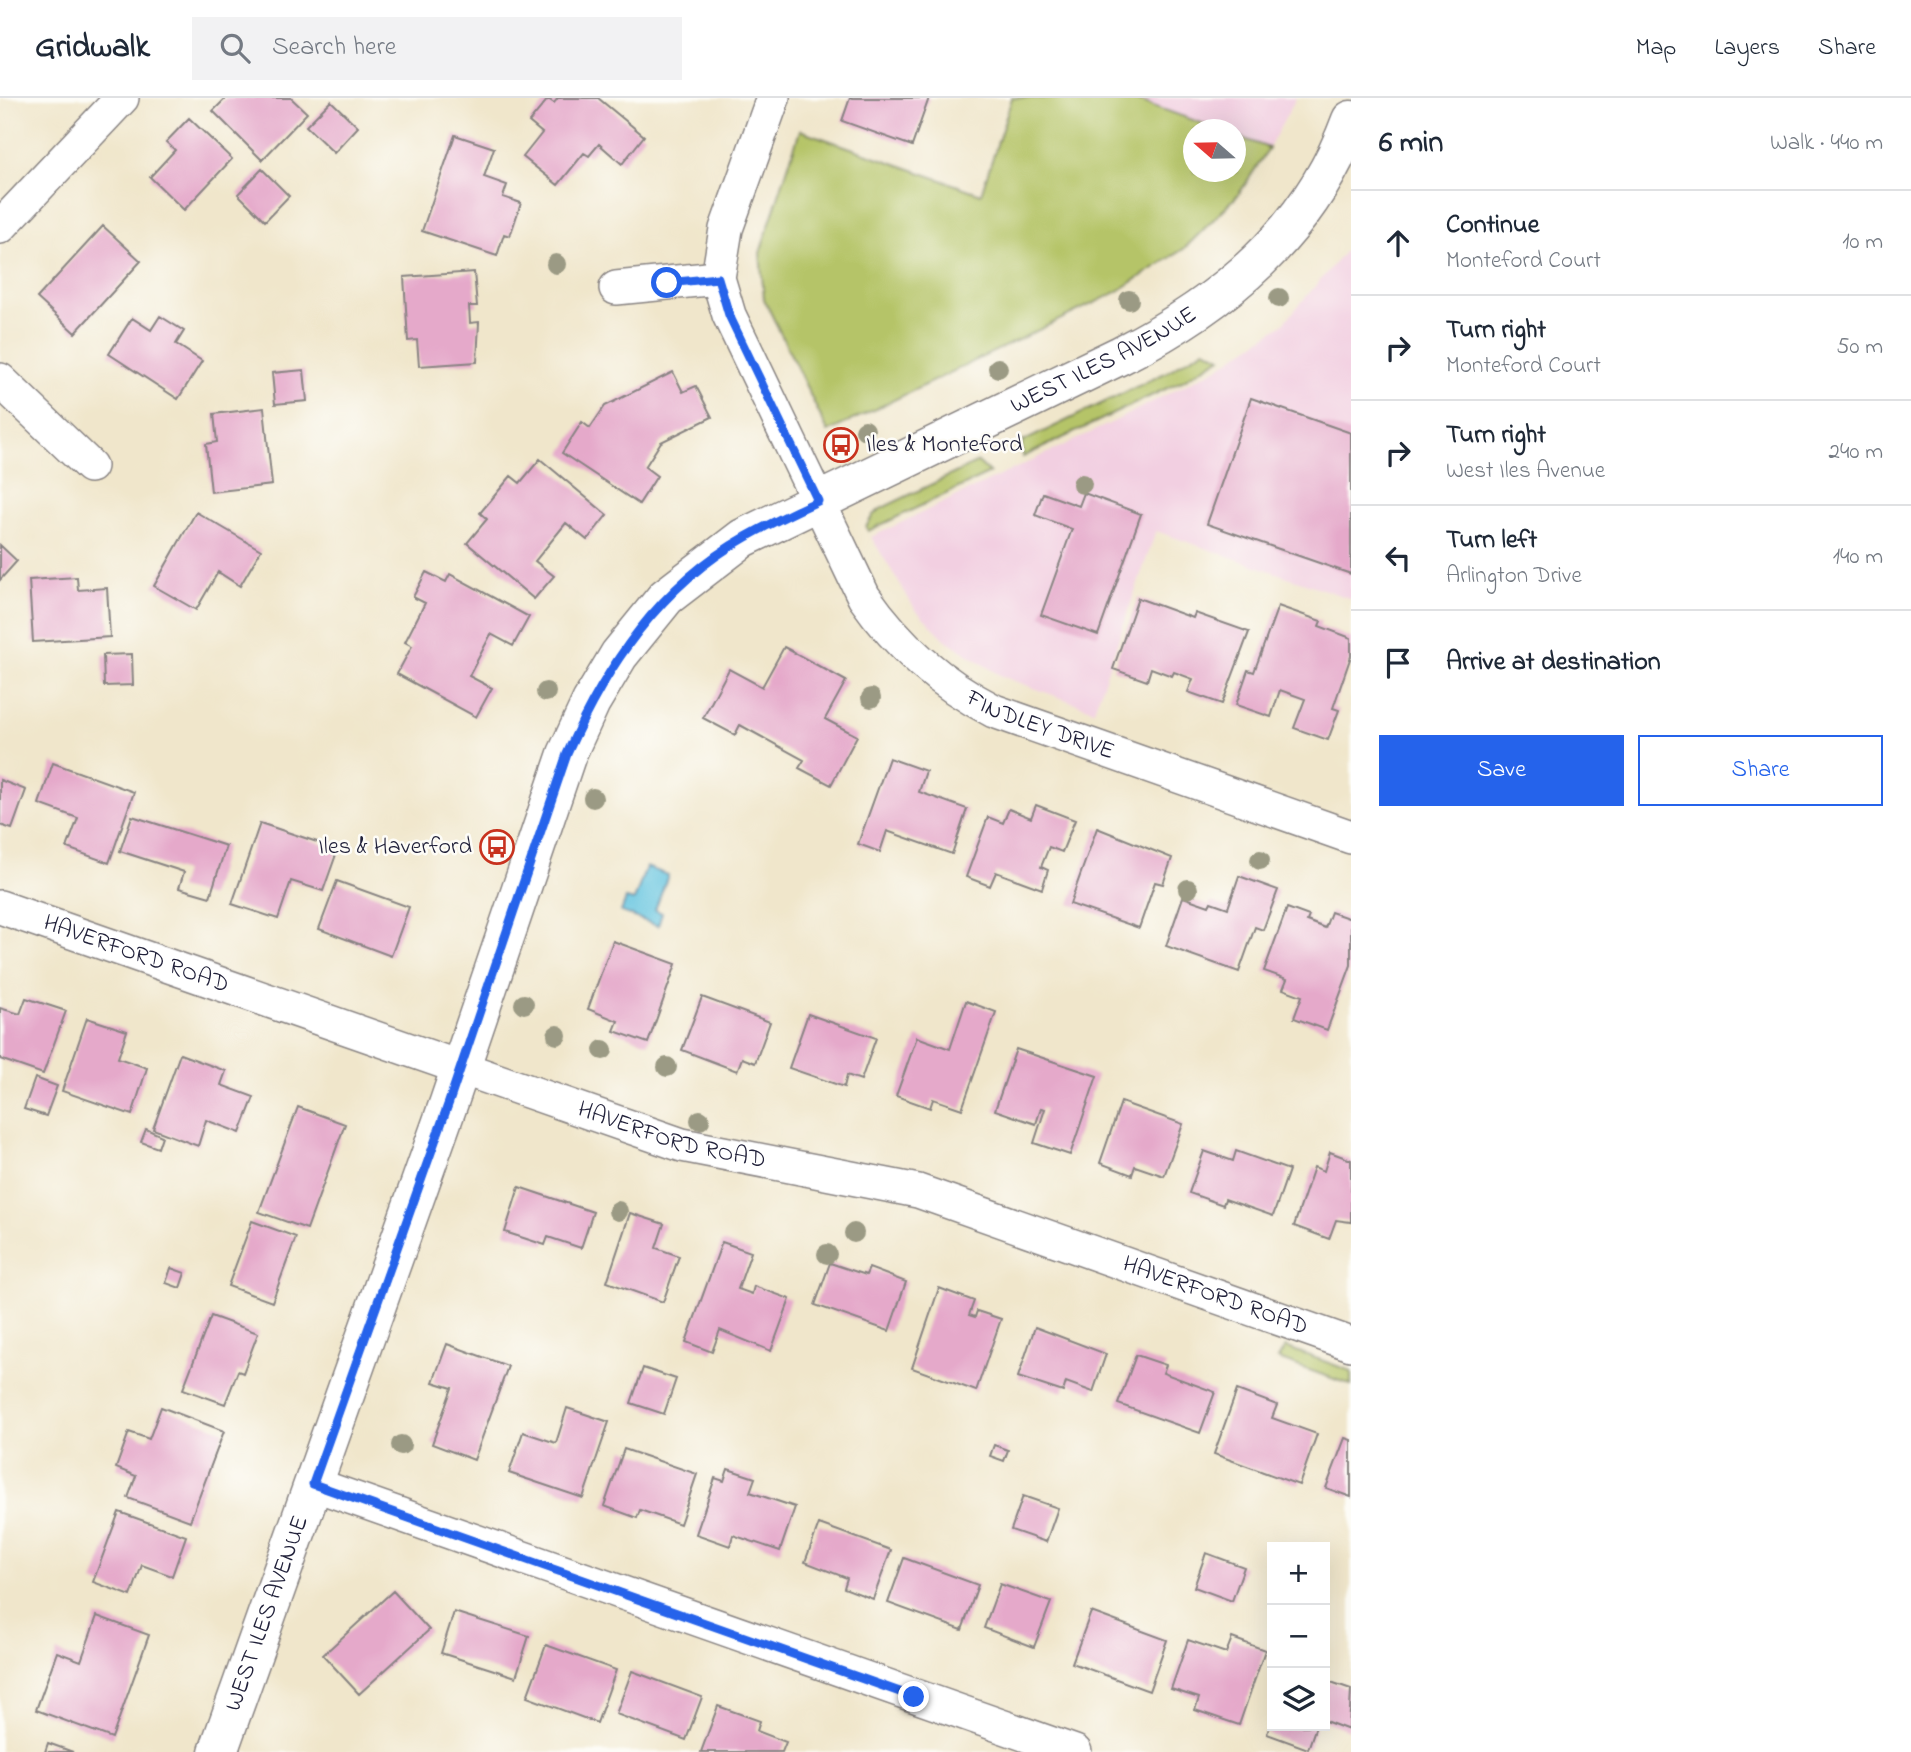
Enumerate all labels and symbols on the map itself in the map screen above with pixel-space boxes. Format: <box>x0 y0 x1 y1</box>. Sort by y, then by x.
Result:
north arrow <box>1183 119 1246 182</box>
route start <box>651 267 682 298</box>
street label: WEST ILES AVENUE <box>1005 298 1204 423</box>
bus stop icon: Iles & Monteford <box>822 426 860 464</box>
place label: Iles & Monteford <box>866 428 1023 463</box>
street label: FINDLEY DRIVE <box>958 681 1119 770</box>
bus stop icon: Iles & Haverford <box>478 828 516 866</box>
place label: Iles & Haverford <box>318 830 473 865</box>
street label: HAVERFORD ROAD <box>38 906 234 1003</box>
street label: HAVERFORD ROAD <box>573 1092 769 1178</box>
street label: HAVERFORD ROAD <box>1118 1247 1313 1345</box>
street label: WEST ILES AVENUE <box>216 1511 318 1716</box>
route end <box>898 1681 929 1712</box>

